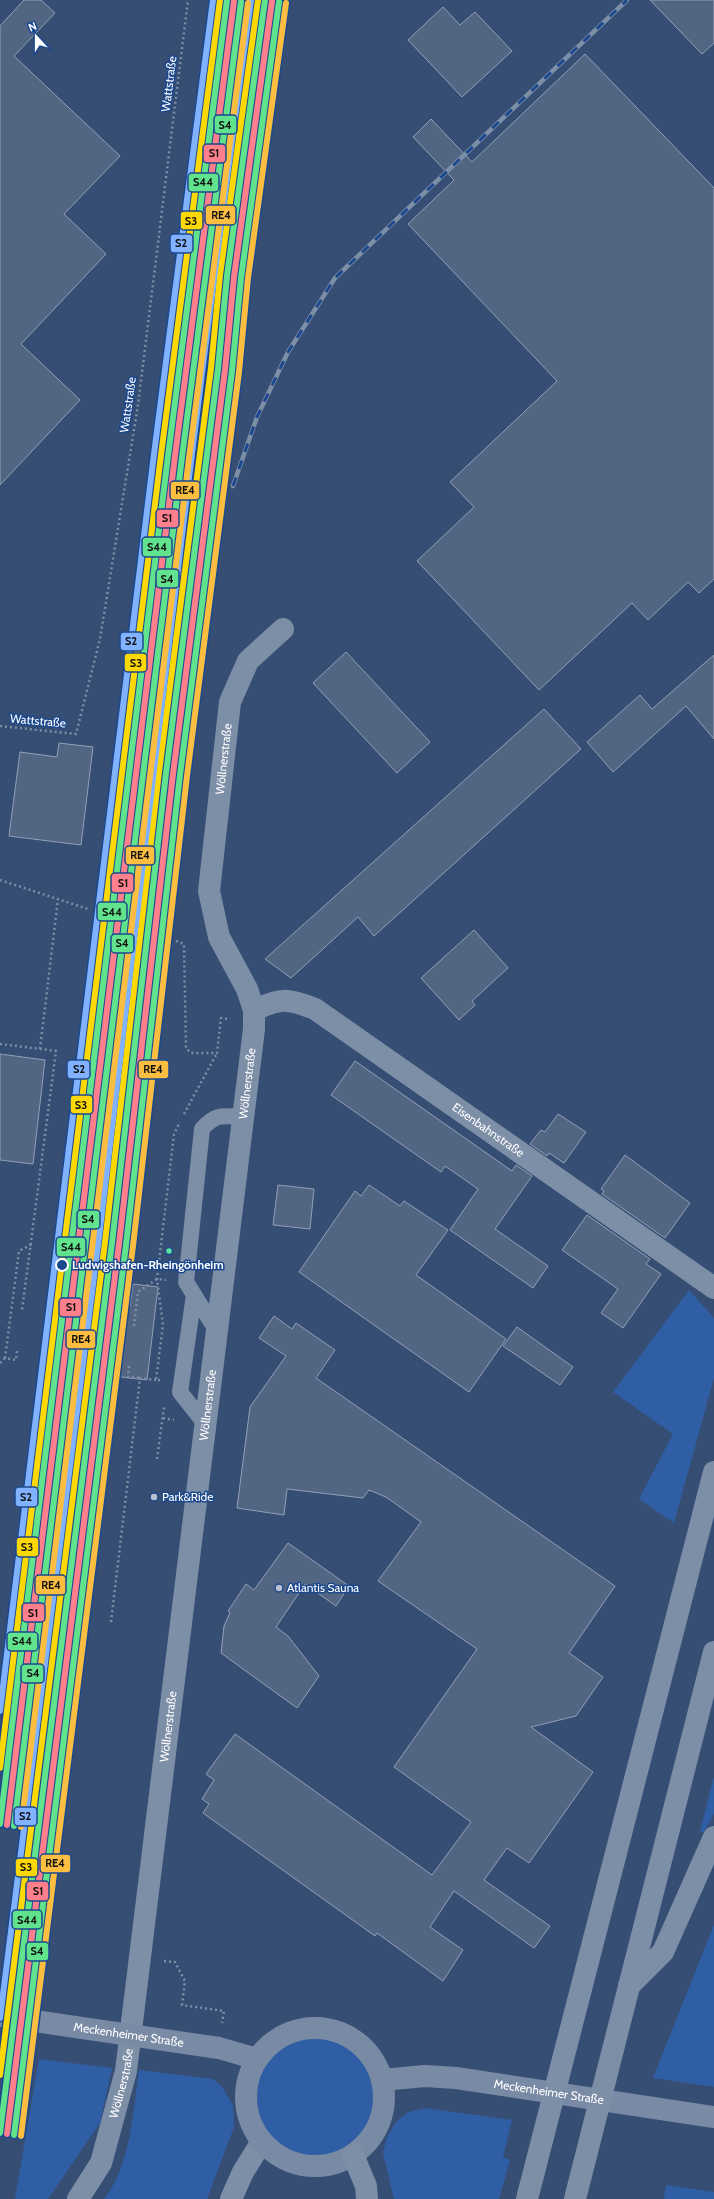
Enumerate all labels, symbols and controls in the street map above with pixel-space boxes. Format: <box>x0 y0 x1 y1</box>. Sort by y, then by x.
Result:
north arrow <box>16 16 56 56</box>
text: N <box>26 19 39 35</box>
street label: Wattstraße <box>158 55 179 113</box>
line badge: S4 <box>214 115 237 134</box>
text: S4 <box>218 118 232 132</box>
line badge: S1 <box>203 144 226 163</box>
text: S1 <box>209 146 219 160</box>
line badge: S44 <box>188 173 219 192</box>
text: S44 <box>193 175 213 189</box>
line badge: RE4 <box>205 205 236 225</box>
text: RE4 <box>211 208 231 222</box>
line badge: S3 <box>180 211 203 230</box>
text: S3 <box>185 214 197 228</box>
line badge: S2 <box>170 234 193 253</box>
text: S2 <box>175 236 187 250</box>
street label: Wattstraße <box>116 376 139 434</box>
line badge: RE4 <box>170 481 200 500</box>
text: RE4 <box>175 483 195 497</box>
line badge: S1 <box>156 509 179 528</box>
text: S1 <box>162 511 172 525</box>
line badge: S44 <box>142 537 172 557</box>
text: S44 <box>147 540 167 554</box>
line badge: S4 <box>156 569 179 588</box>
text: S4 <box>160 572 174 586</box>
line badge: S2 <box>120 632 143 651</box>
text: S2 <box>125 634 137 648</box>
line badge: S3 <box>124 653 147 672</box>
text: S3 <box>130 656 142 670</box>
street label: Wattstraße <box>9 711 67 730</box>
street label: Wöllnerstraße <box>212 723 235 795</box>
line badge: RE4 <box>125 846 155 865</box>
text: RE4 <box>130 848 150 862</box>
line badge: S1 <box>111 873 134 893</box>
text: S1 <box>118 876 128 890</box>
line badge: S44 <box>97 902 127 921</box>
text: S44 <box>102 905 122 919</box>
line badge: S4 <box>111 934 134 953</box>
text: S4 <box>115 936 129 950</box>
street label: Wöllnerstraße <box>235 1047 259 1120</box>
line badge: S2 <box>67 1060 90 1079</box>
line badge: RE4 <box>138 1060 169 1079</box>
text: S2 <box>73 1062 85 1076</box>
text: RE4 <box>143 1062 163 1076</box>
line badge: S3 <box>70 1095 93 1114</box>
text: S3 <box>75 1098 87 1112</box>
street label: Eisenbahnstraße <box>449 1099 527 1160</box>
line badge: S4 <box>77 1210 100 1229</box>
text: S4 <box>81 1212 95 1226</box>
line badge: S44 <box>56 1237 86 1257</box>
text: S44 <box>61 1240 81 1254</box>
unlabelled marker <box>164 1246 174 1256</box>
place label: Ludwigshafen-Rheingönheim <box>72 1257 224 1272</box>
marker: Ludwigshafen-Rheingönheim <box>55 1258 69 1272</box>
line badge: S1 <box>59 1298 82 1317</box>
text: S1 <box>66 1300 76 1314</box>
line badge: RE4 <box>66 1330 96 1349</box>
text: RE4 <box>71 1332 91 1346</box>
street label: Wöllnerstraße <box>196 1369 219 1441</box>
line badge: S2 <box>15 1487 38 1507</box>
place label: Park&Ride <box>162 1489 213 1504</box>
text: S2 <box>20 1490 32 1504</box>
marker: Park&Ride <box>149 1492 159 1502</box>
line badge: S3 <box>16 1537 39 1557</box>
text: S3 <box>21 1540 33 1554</box>
line badge: RE4 <box>35 1575 66 1595</box>
text: RE4 <box>41 1578 61 1592</box>
place label: Atlantis Sauna <box>287 1580 359 1595</box>
marker: Atlantis Sauna <box>274 1583 284 1593</box>
line badge: S1 <box>22 1603 45 1622</box>
text: S1 <box>28 1606 38 1620</box>
line badge: S44 <box>7 1632 38 1651</box>
text: S44 <box>12 1634 32 1648</box>
line badge: S4 <box>21 1664 44 1683</box>
text: S4 <box>26 1666 40 1680</box>
street label: Wöllnerstraße <box>156 1690 180 1763</box>
line badge: S2 <box>14 1807 37 1826</box>
text: S2 <box>19 1809 31 1823</box>
line badge: RE4 <box>40 1854 71 1873</box>
text: RE4 <box>45 1856 65 1870</box>
line badge: S3 <box>15 1858 38 1877</box>
text: S3 <box>20 1860 32 1874</box>
line badge: S1 <box>26 1881 49 1901</box>
text: S1 <box>33 1884 43 1898</box>
line badge: S44 <box>12 1910 42 1929</box>
text: S44 <box>17 1913 37 1927</box>
line badge: S4 <box>26 1942 49 1961</box>
text: S4 <box>30 1944 44 1958</box>
street label: Meckenheimer Straße <box>73 2019 185 2050</box>
street label: Wöllnerstraße <box>105 2048 136 2120</box>
street label: Meckenheimer Straße <box>493 2076 605 2107</box>

